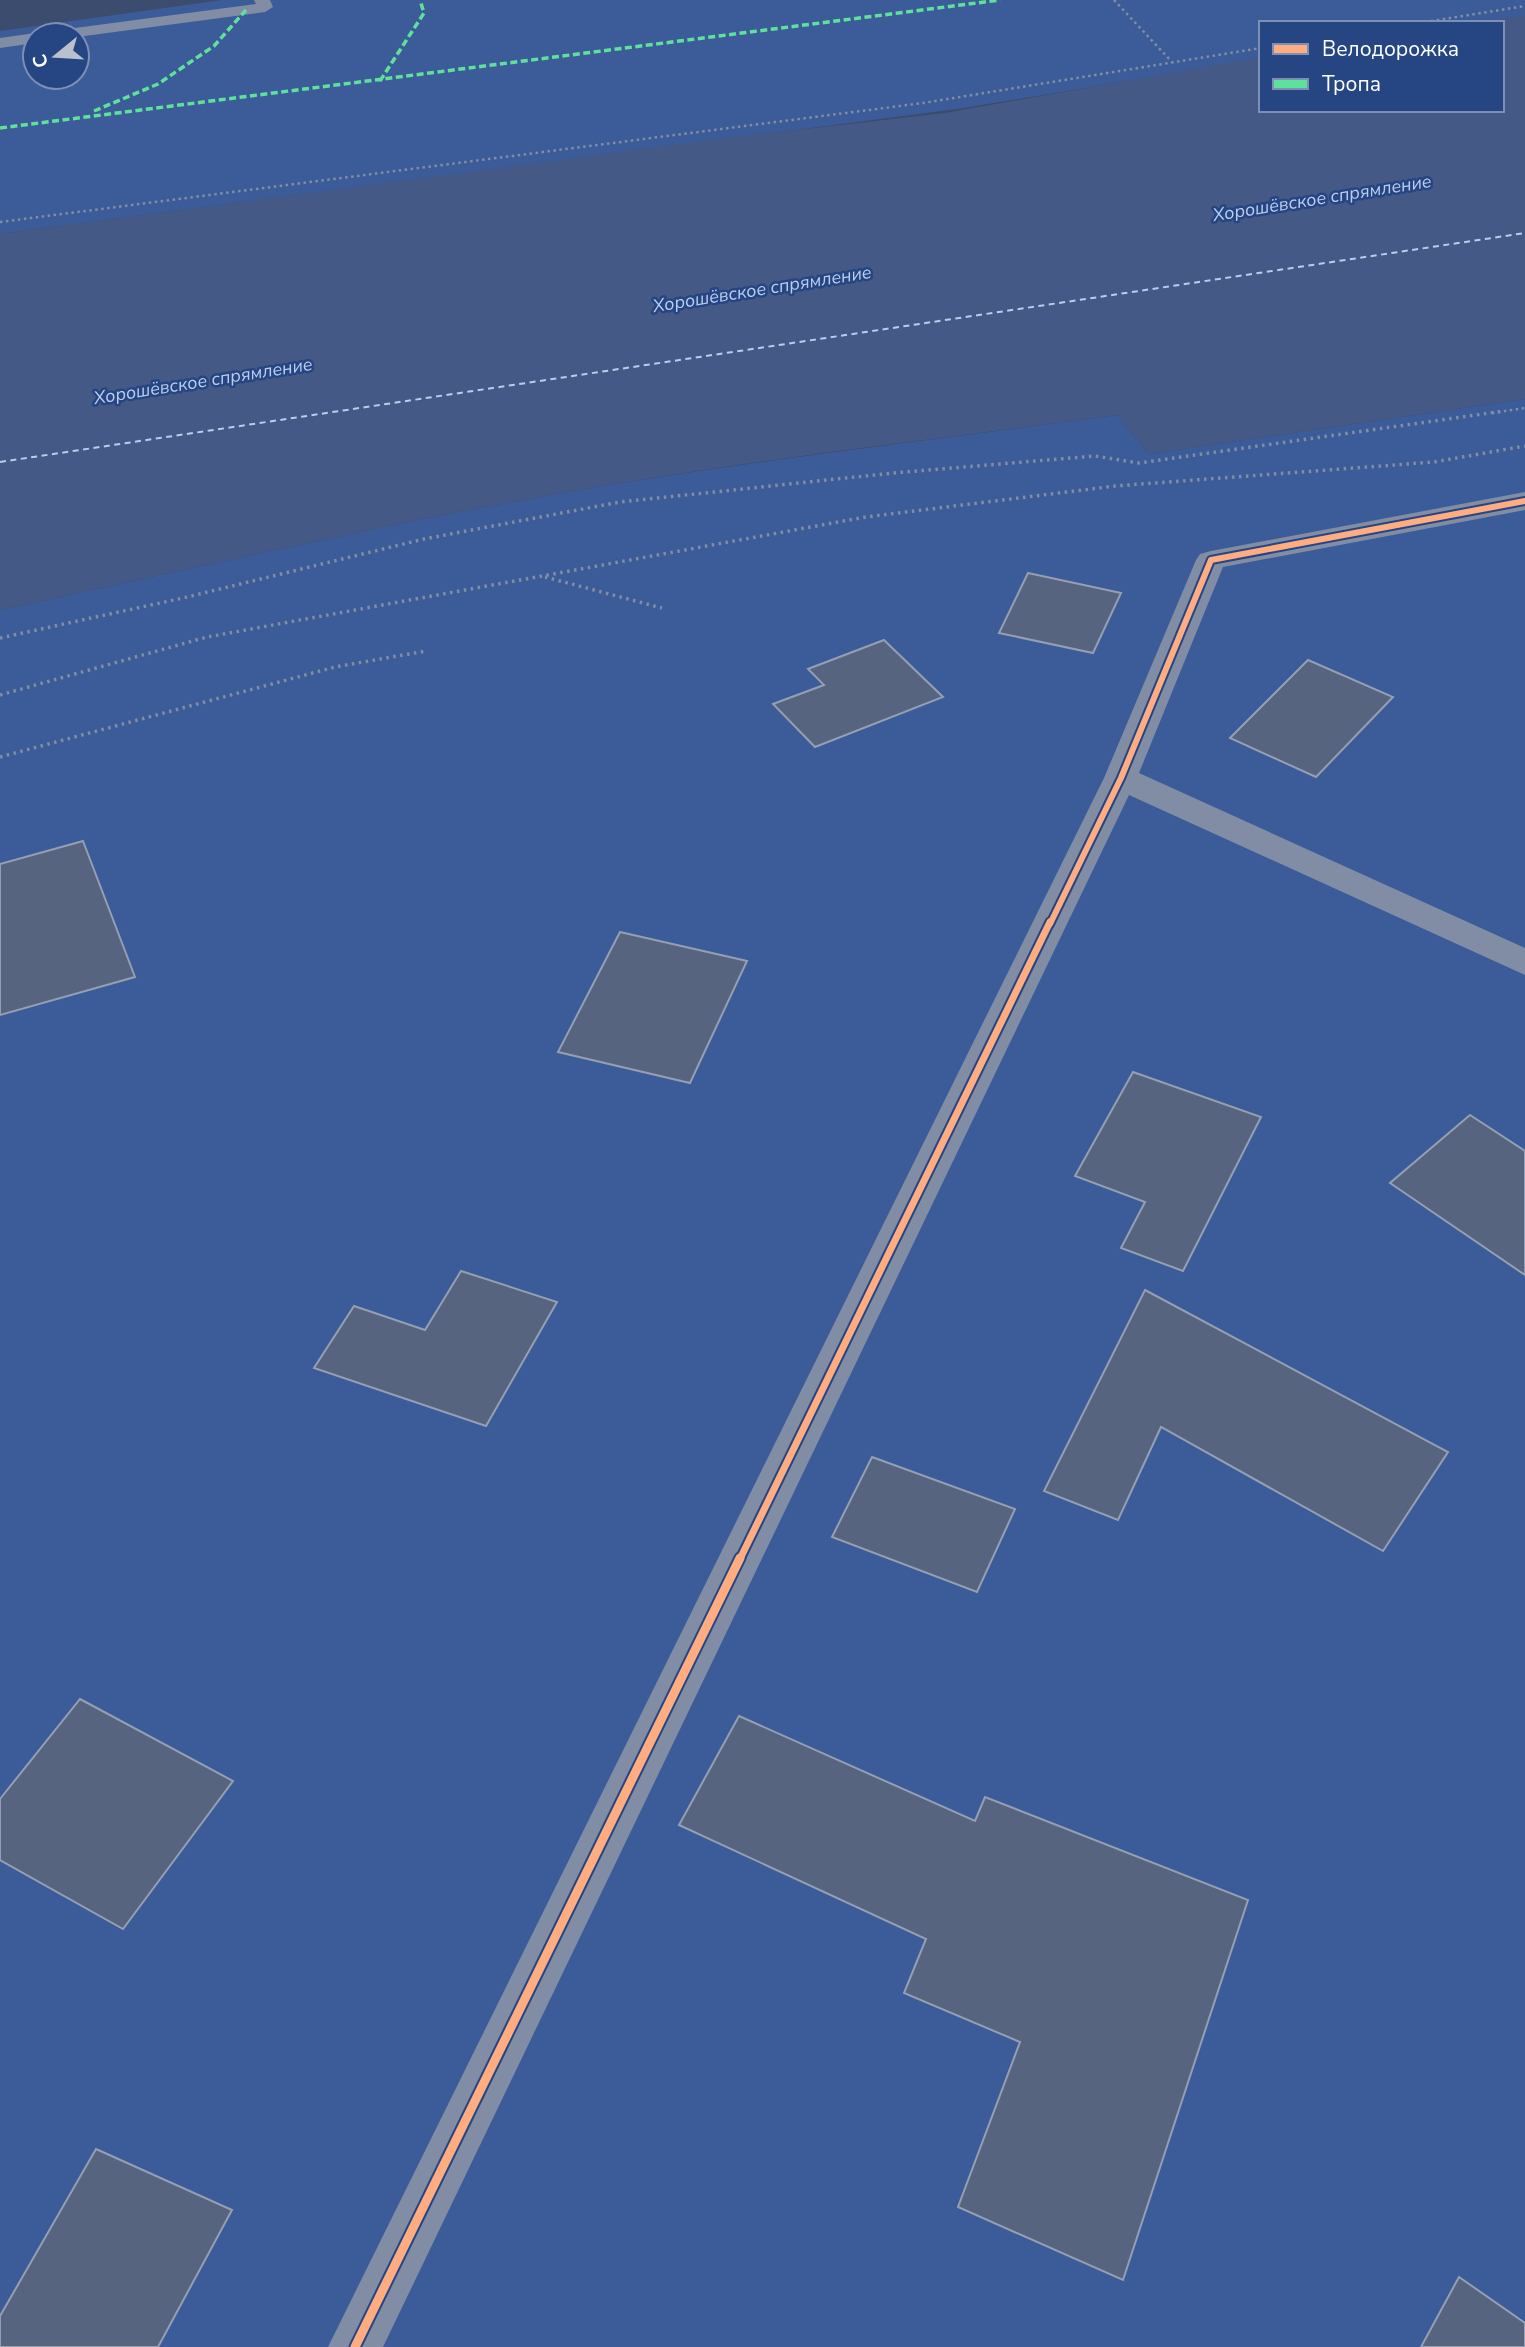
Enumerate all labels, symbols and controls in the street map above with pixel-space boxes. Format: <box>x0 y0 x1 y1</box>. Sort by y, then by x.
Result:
north arrow <box>21 21 91 91</box>
legend <box>1259 21 1504 112</box>
text: Велодорожка <box>1322 35 1459 63</box>
text: С <box>26 51 55 71</box>
text: Тропа <box>1322 70 1381 98</box>
water label: Хорошёвское спрямление <box>1210 169 1433 227</box>
water label: Хорошёвское спрямление <box>650 260 873 318</box>
water label: Хорошёвское спрямление <box>91 352 314 410</box>

